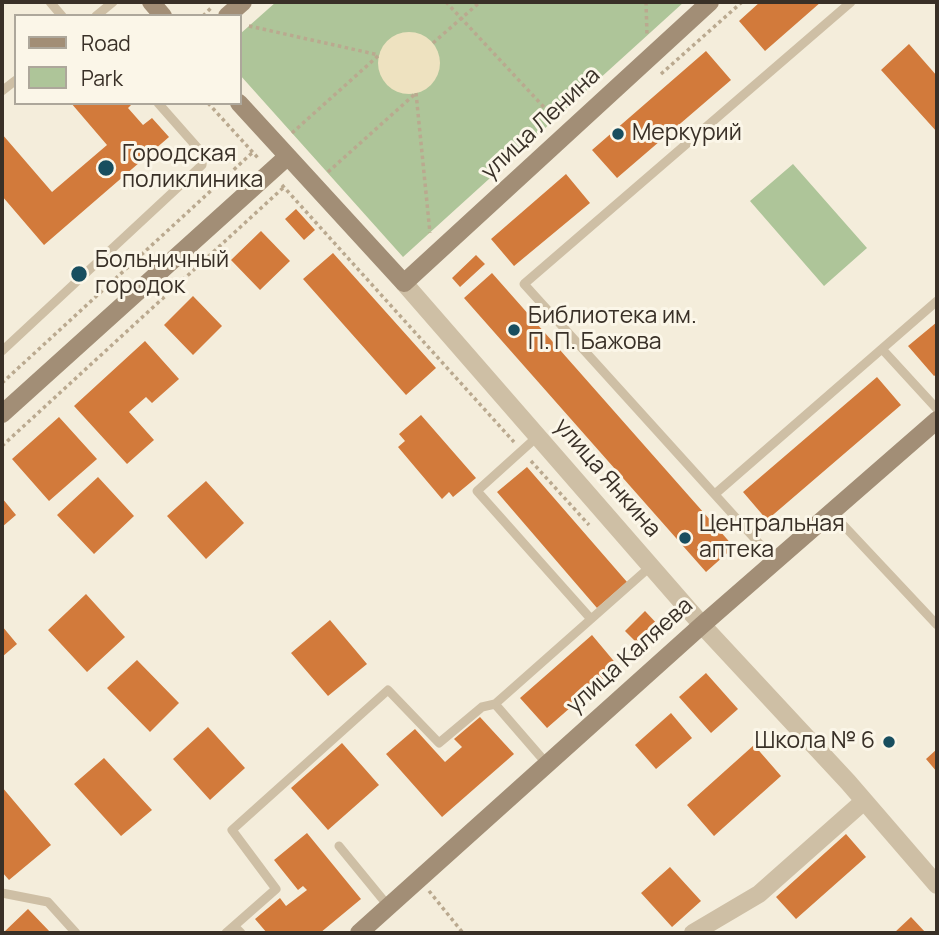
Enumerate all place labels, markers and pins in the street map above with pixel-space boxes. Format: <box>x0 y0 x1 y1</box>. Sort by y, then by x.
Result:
place label: Меркурий <box>632 120 742 148</box>
marker: Меркурий <box>610 126 626 142</box>
place label: Городская поликлиника <box>122 141 263 195</box>
marker: Городская поликлиника <box>96 158 116 178</box>
place label: Больничный городок <box>95 247 229 301</box>
marker: Больничный городок <box>69 264 89 284</box>
place label: Библиотека им. П. П. Бажова <box>528 303 697 357</box>
marker: Библиотека им. П. П. Бажова <box>506 322 522 338</box>
place label: Центральная аптека <box>699 511 845 565</box>
marker: Центральная аптека <box>677 530 693 546</box>
place label: Школа № 6 <box>754 728 875 756</box>
marker: Школа № 6 <box>881 734 897 750</box>

